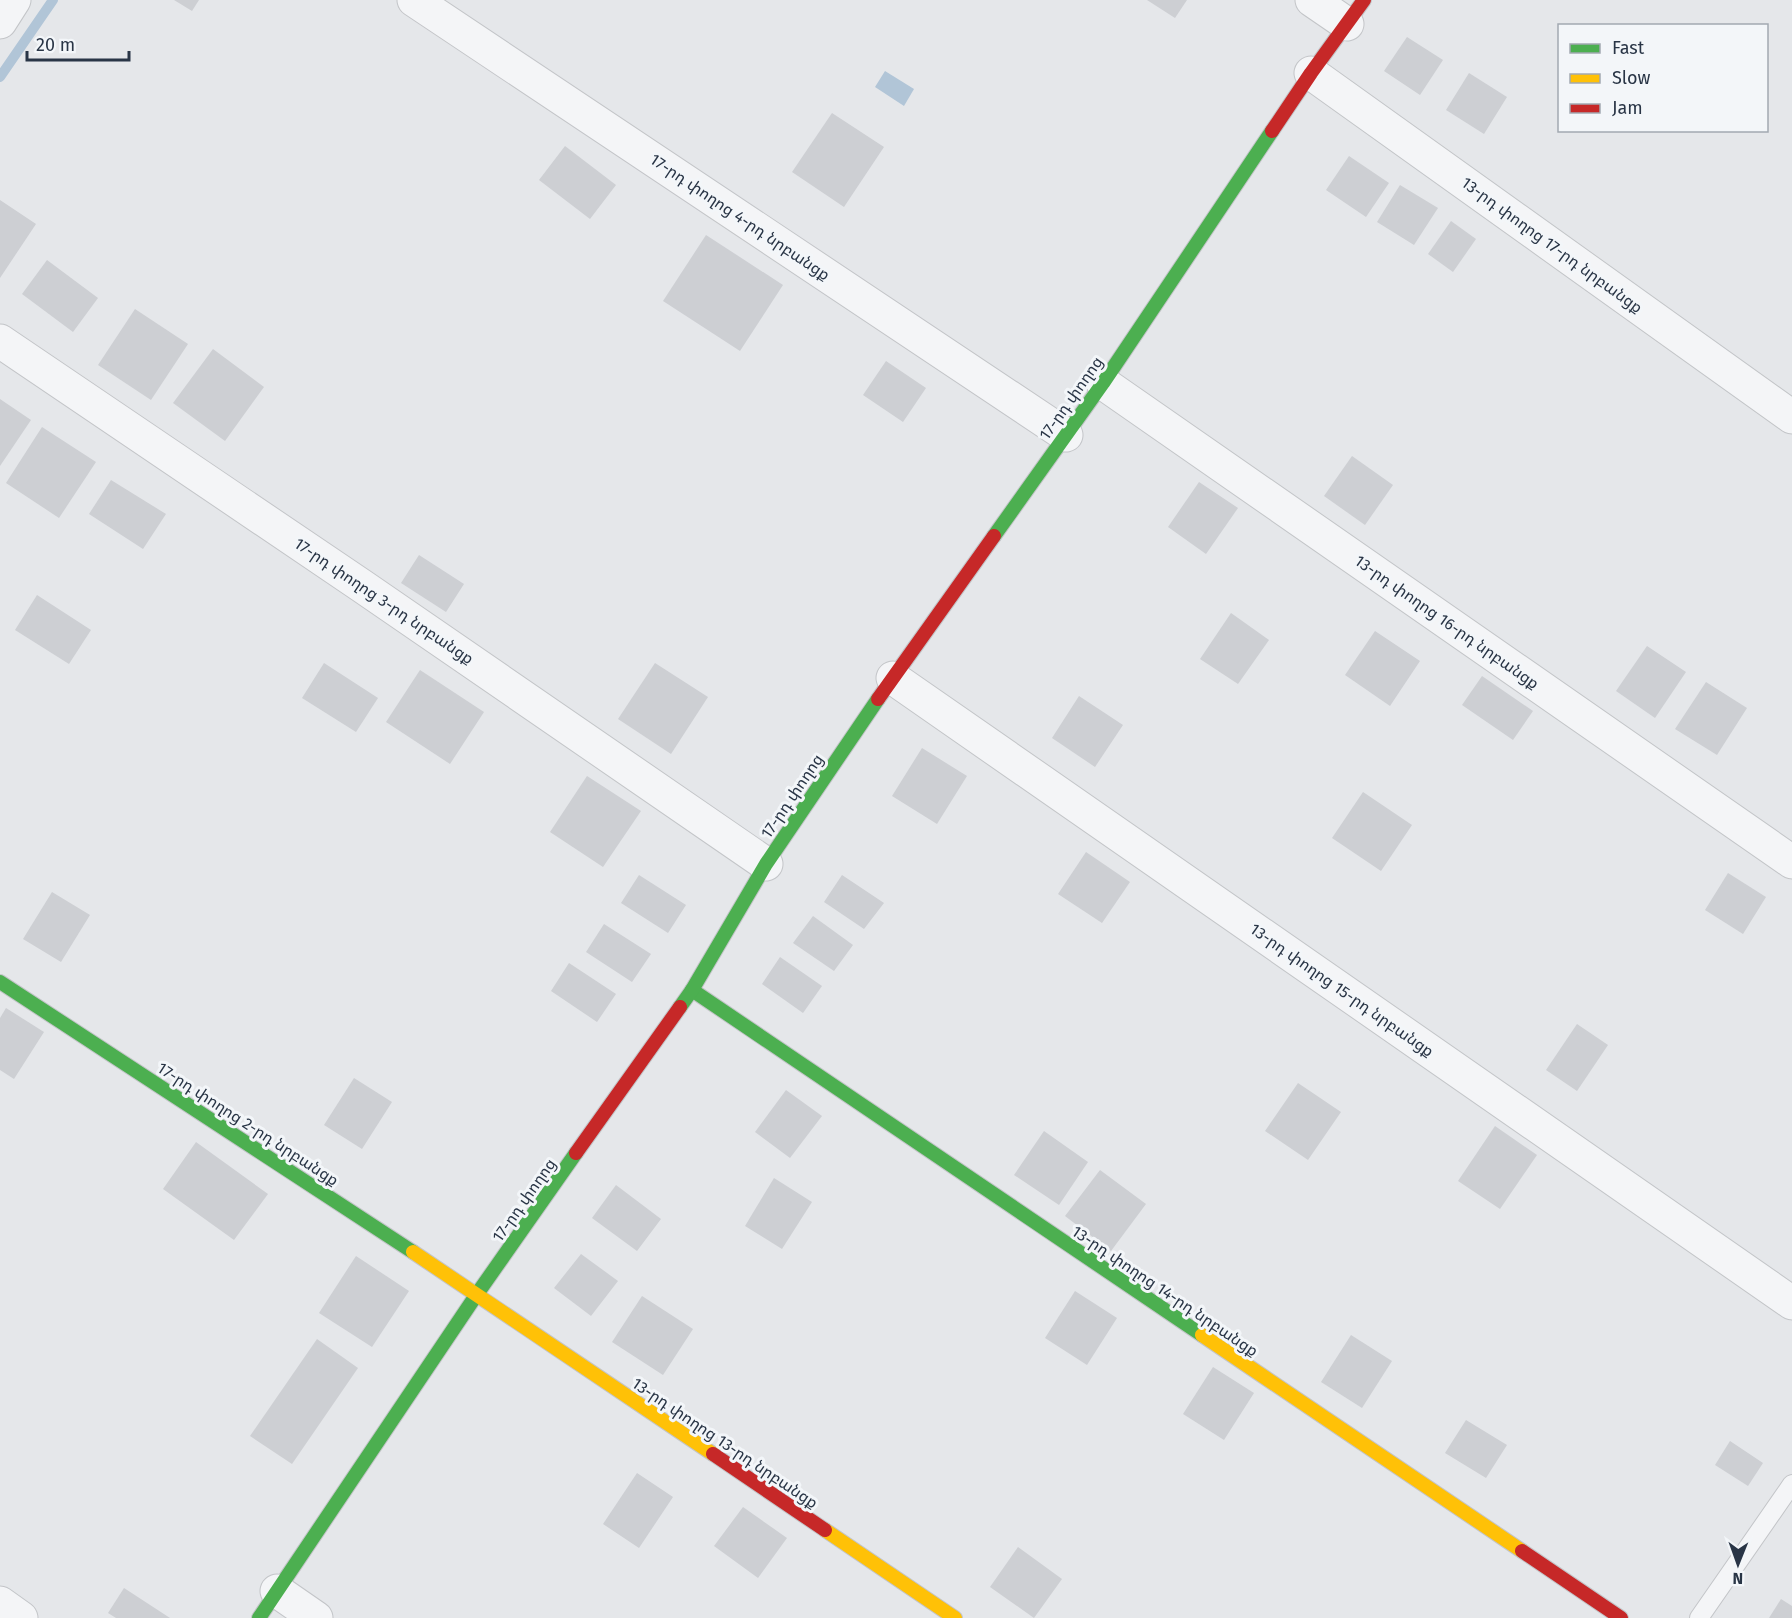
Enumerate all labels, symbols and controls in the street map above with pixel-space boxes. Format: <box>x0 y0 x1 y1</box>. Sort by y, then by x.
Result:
scale bar <box>27 24 129 62</box>
legend <box>1558 24 1768 132</box>
text: 20 m <box>36 34 75 56</box>
text: Fast <box>1612 37 1645 59</box>
text: Slow <box>1612 67 1651 89</box>
text: Jam <box>1612 97 1643 119</box>
street label: 17-րդ փողոց 4-րդ նրբանցք <box>647 150 833 284</box>
street label: 13-րդ փողոց 17-րդ նրբանցք <box>1458 173 1646 317</box>
street label: 17-րդ փողոց <box>1035 353 1107 443</box>
street label: 17-րդ փողոց 3-րդ նրբանցք <box>291 534 477 668</box>
street label: 13-րդ փողոց 16-րդ նրբանցք <box>1351 551 1543 693</box>
street label: 17-րդ փողոց <box>757 750 827 842</box>
street label: 13-րդ փողոց 15-րդ նրբանցք <box>1246 919 1438 1061</box>
street label: 17-րդ փողոց 2-րդ նրբանցք <box>154 1058 342 1190</box>
street label: 17-րդ փողոց <box>488 1155 560 1245</box>
street label: 13-րդ փողոց 14-րդ նրբանցք <box>1068 1221 1262 1361</box>
street label: 13-րդ փողոց 13-րդ նրբանցք <box>629 1374 821 1512</box>
north arrow <box>1708 1534 1768 1594</box>
text: N <box>1732 1569 1743 1588</box>

